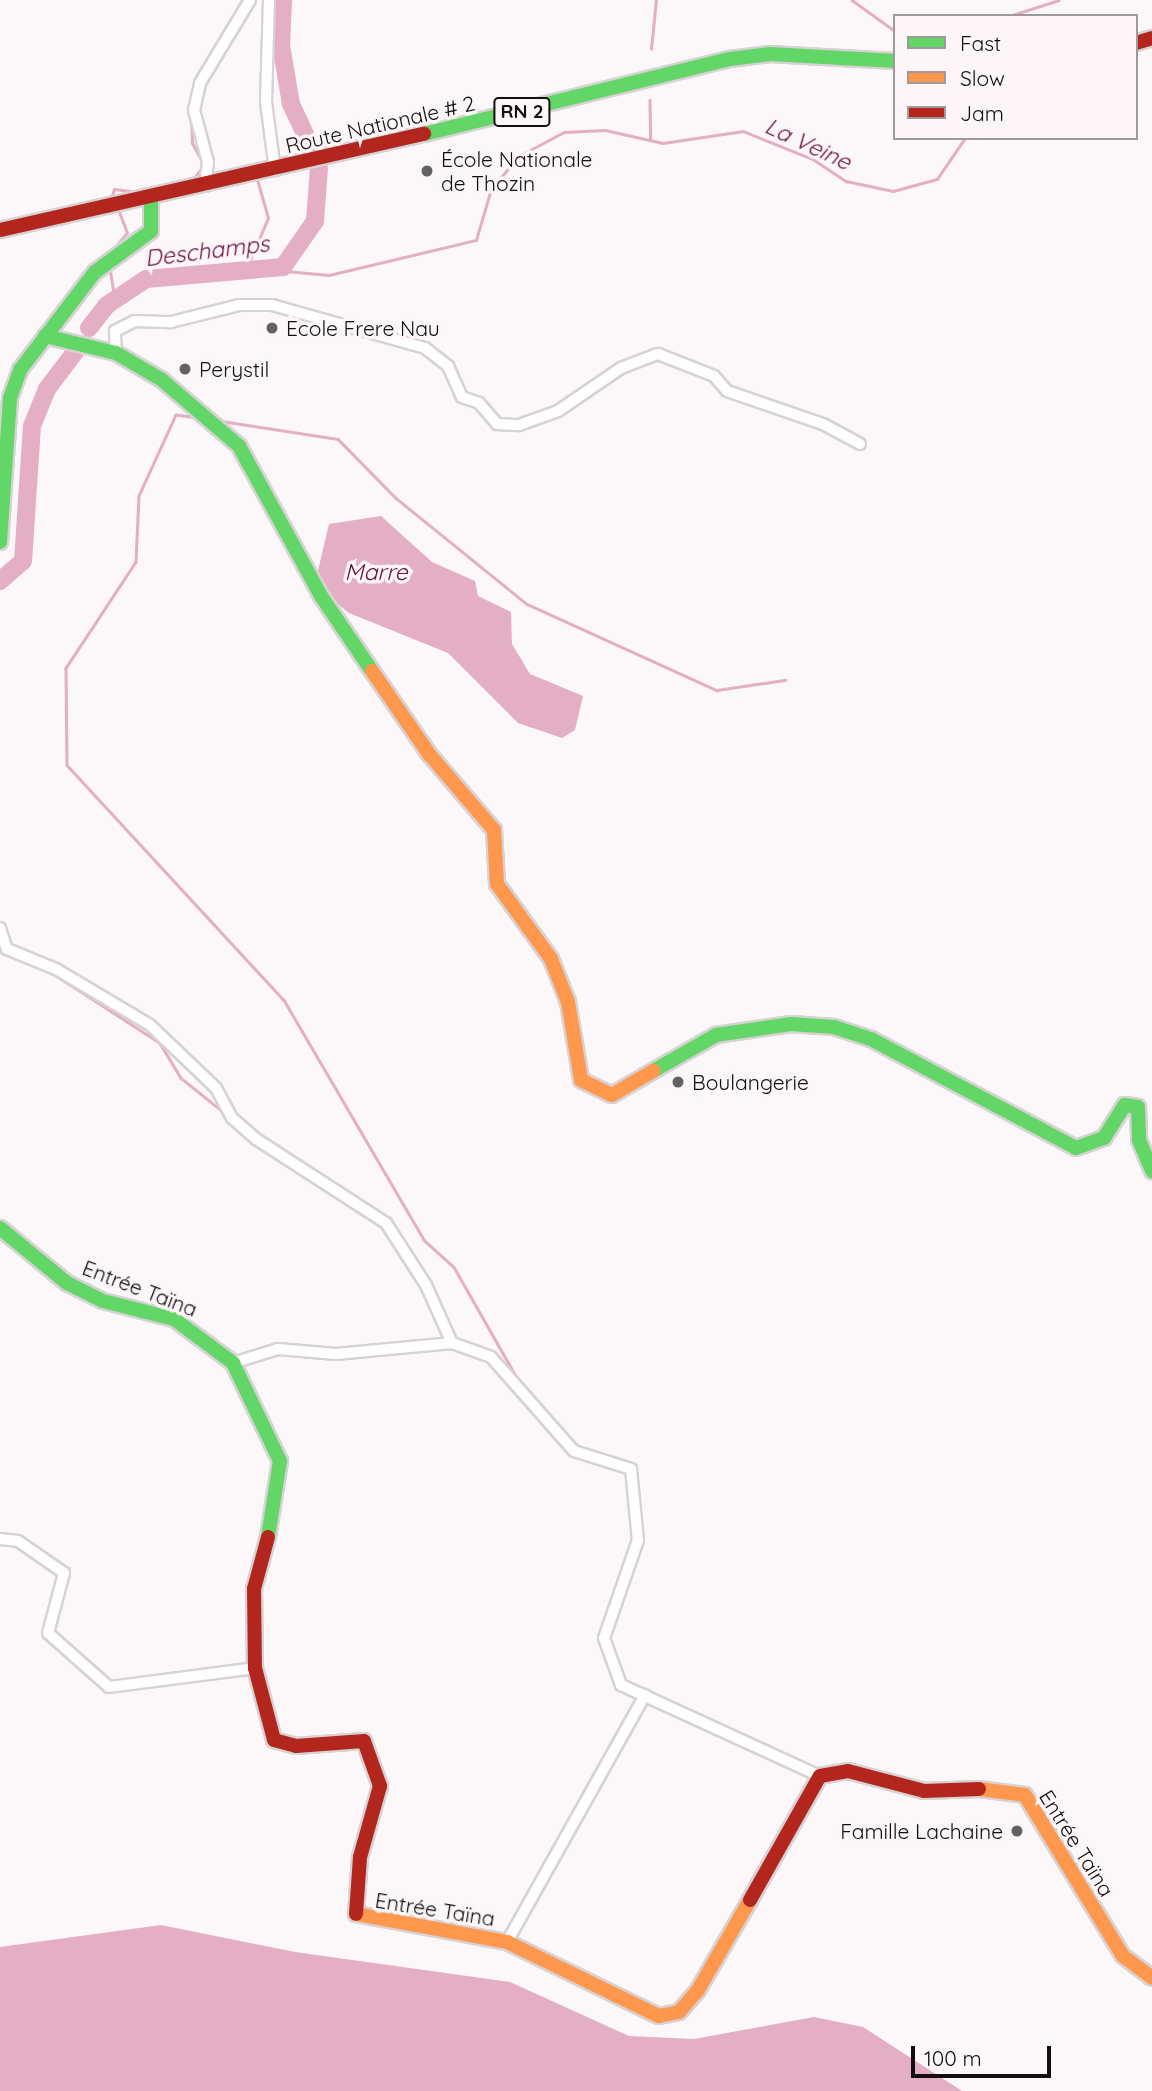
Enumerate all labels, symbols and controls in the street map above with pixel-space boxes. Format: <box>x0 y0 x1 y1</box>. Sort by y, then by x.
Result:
legend <box>893 14 1138 140</box>
text: Fast <box>960 30 1001 56</box>
text: Slow <box>960 65 1005 91</box>
street label: Route Nationale # 2 <box>283 90 477 158</box>
road number: RN 2 <box>492 96 552 128</box>
text: Jam <box>960 100 1004 126</box>
water label: La Veine <box>761 112 855 176</box>
place label: École Nationale de Thozin <box>441 146 592 196</box>
marker: École Nationale de Thozin <box>419 163 435 179</box>
water label: Deschamps <box>143 230 271 272</box>
place label: Ecole Frere Nau <box>286 315 440 341</box>
marker: Ecole Frere Nau <box>264 320 280 336</box>
place label: Perystil <box>199 356 269 382</box>
marker: Perystil <box>177 361 193 377</box>
water label: Marre <box>344 558 408 586</box>
place label: Boulangerie <box>692 1069 809 1095</box>
marker: Boulangerie <box>670 1074 686 1090</box>
street label: Entrée Taïna <box>79 1255 201 1321</box>
street label: Entrée Taïna <box>1034 1785 1120 1901</box>
place label: Famille Lachaine <box>840 1818 1003 1844</box>
marker: Famille Lachaine <box>1009 1823 1025 1839</box>
street label: Entrée Taïna <box>373 1887 497 1931</box>
scale bar <box>914 2032 1054 2076</box>
text: 100 m <box>924 2045 982 2071</box>

